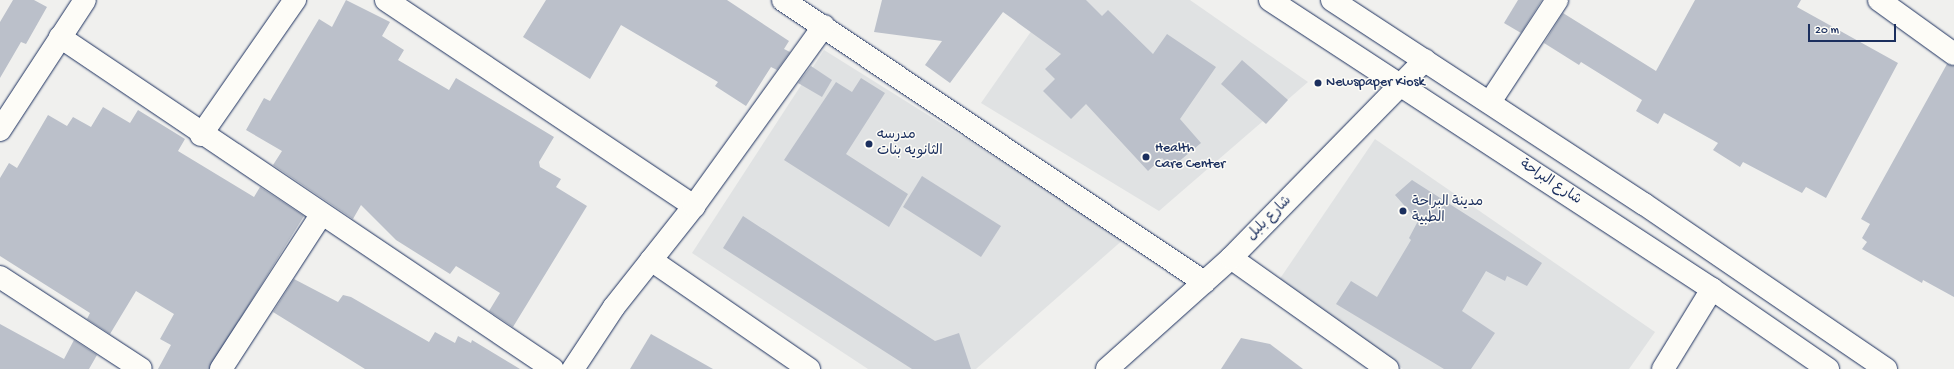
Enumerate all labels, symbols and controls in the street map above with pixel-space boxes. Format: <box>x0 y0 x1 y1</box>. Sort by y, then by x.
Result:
scale bar <box>1810 16 1898 42</box>
text: 20 m <box>1815 24 1839 38</box>
place label: Newspaper Kiosk <box>1326 75 1425 91</box>
marker: Newspaper Kiosk <box>1313 78 1323 88</box>
place label: مدرسه الثانويه بنات <box>877 128 943 160</box>
marker: مدرسه الثانويه بنات <box>864 139 874 149</box>
place label: Health Care Center <box>1155 141 1225 174</box>
marker: Health Care Center <box>1140 151 1152 163</box>
street label: شارع البراحة <box>1516 157 1584 209</box>
street label: شارع بلبل <box>1244 193 1296 245</box>
place label: مدينة البراحة الطبية <box>1412 195 1483 228</box>
marker: مدينة البراحة الطبية <box>1397 205 1409 217</box>

